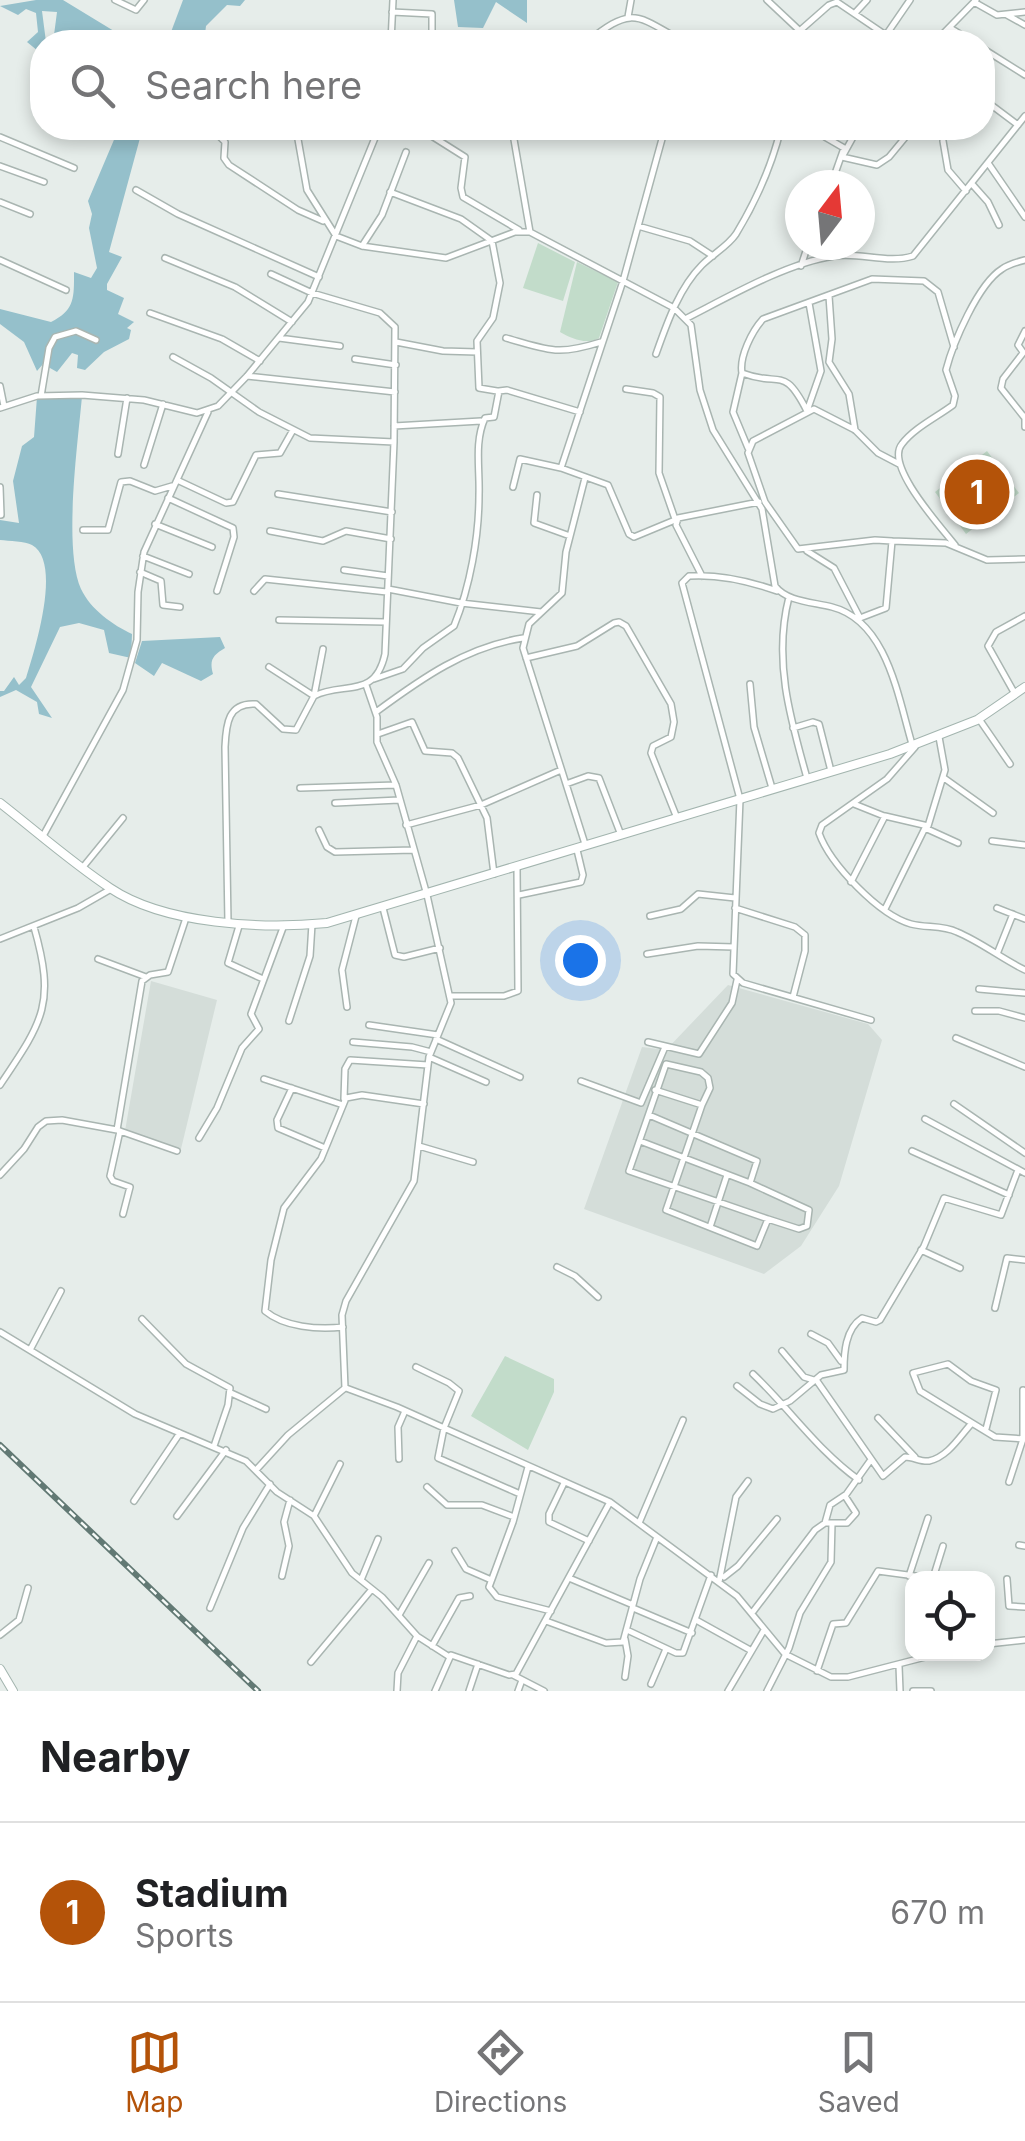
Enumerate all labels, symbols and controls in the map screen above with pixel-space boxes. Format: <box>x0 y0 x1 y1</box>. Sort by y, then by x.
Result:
search box <box>30 30 995 140</box>
icon: search <box>65 58 120 113</box>
text: Search here <box>145 62 362 108</box>
north arrow <box>785 170 875 260</box>
pin: 1 <box>944 454 1010 530</box>
your location <box>555 935 606 986</box>
map controls <box>905 1571 995 1661</box>
button: locate <box>905 1571 995 1661</box>
text: Nearby <box>40 1731 191 1782</box>
text: Stadium <box>135 1870 289 1916</box>
text: 1 <box>66 1893 79 1932</box>
text: 670 m <box>890 1893 985 1932</box>
text: Sports <box>135 1916 234 1955</box>
tab: Map <box>125 2025 183 2119</box>
tab: Directions <box>434 2025 567 2119</box>
tab: Saved <box>818 2025 900 2119</box>

